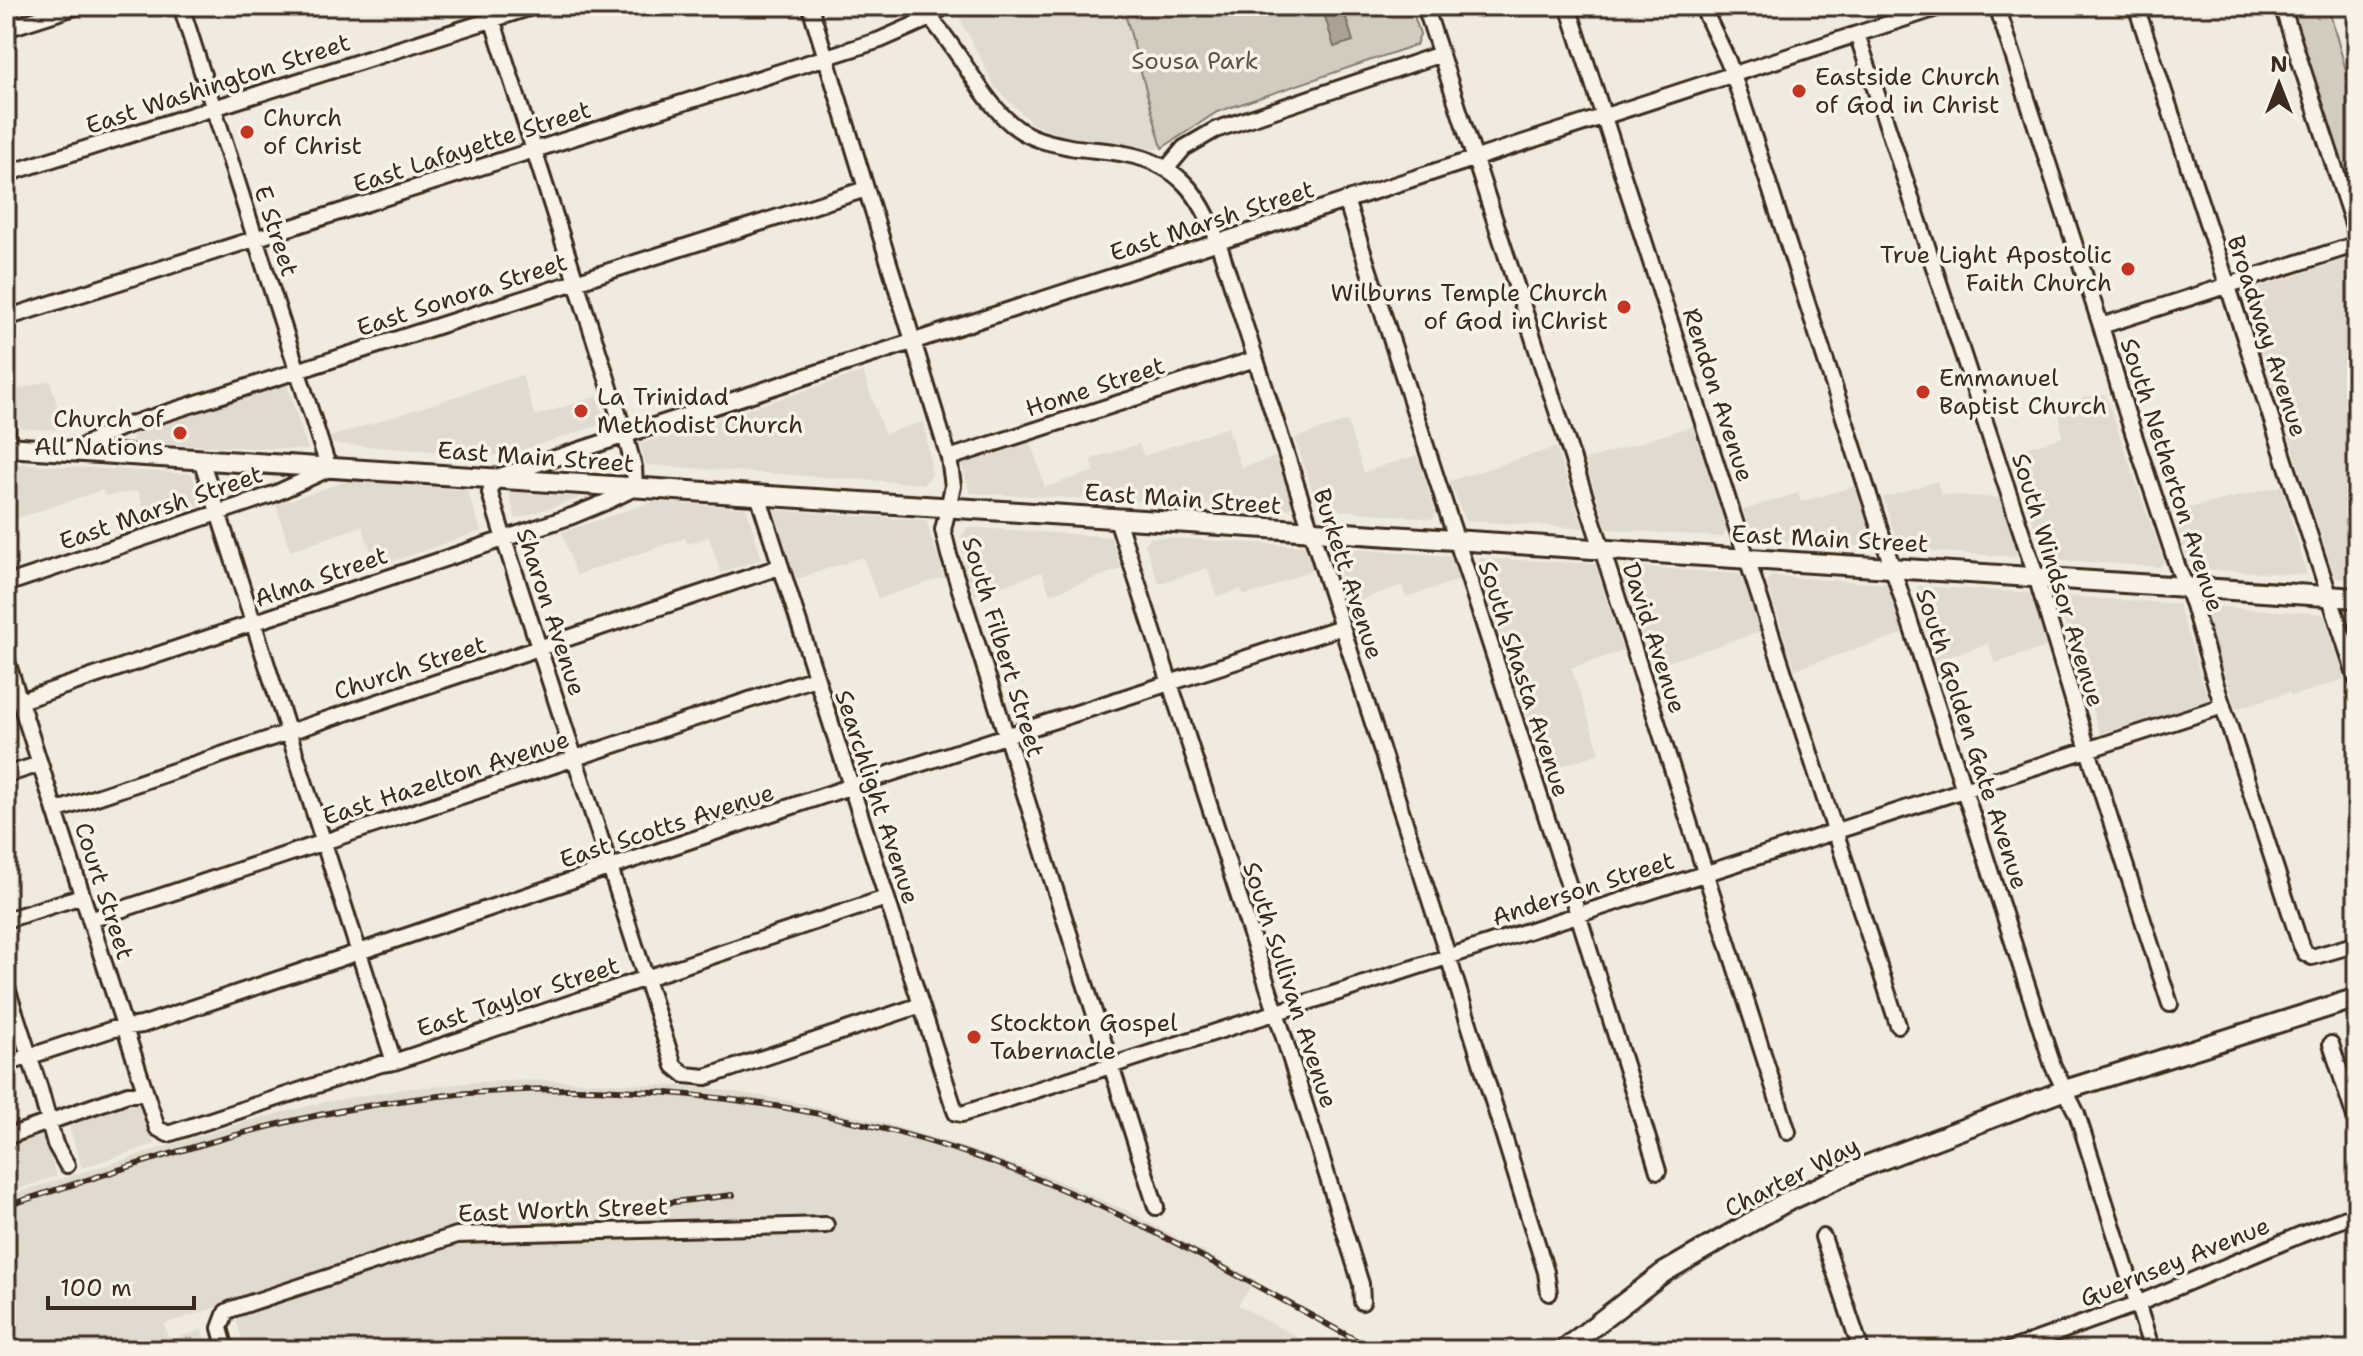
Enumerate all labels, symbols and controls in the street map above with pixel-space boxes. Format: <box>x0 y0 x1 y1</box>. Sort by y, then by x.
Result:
street label: East Washington Street <box>82 26 354 142</box>
north arrow <box>2239 44 2319 124</box>
park label: Sousa Park <box>1131 45 1259 77</box>
text: N <box>2270 50 2288 79</box>
place label: Eastside Church of God in Christ <box>1815 61 2000 121</box>
marker: Eastside Church of God in Christ <box>1790 82 1808 100</box>
street label: East Lafayette Street <box>349 93 595 201</box>
place label: Church of Christ <box>263 102 362 162</box>
marker: Church of Christ <box>238 123 256 141</box>
street label: East Marsh Street <box>1106 173 1318 269</box>
street label: E Street <box>246 181 306 281</box>
street label: Broadway Avenue <box>2219 231 2315 441</box>
place label: True Light Apostolic Faith Church <box>1880 239 2112 299</box>
street label: East Sonora Street <box>353 246 571 344</box>
marker: True Light Apostolic Faith Church <box>2119 260 2137 278</box>
place label: Wilburns Temple Church of God in Christ <box>1331 277 1608 337</box>
marker: Wilburns Temple Church of God in Christ <box>1615 298 1633 316</box>
street label: Rendon Avenue <box>1675 304 1761 486</box>
street label: South Netherton Avenue <box>2113 334 2231 616</box>
street label: Home Street <box>1021 349 1169 425</box>
place label: Emmanuel Baptist Church <box>1939 362 2107 422</box>
place label: La Trinidad Methodist Church <box>597 381 803 441</box>
marker: Emmanuel Baptist Church <box>1914 383 1932 401</box>
marker: La Trinidad Methodist Church <box>572 402 590 420</box>
place label: Church of All Nations <box>34 403 165 463</box>
marker: Church of All Nations <box>171 424 189 442</box>
street label: East Main Street <box>437 434 635 480</box>
street label: South Windsor Avenue <box>2004 449 2112 711</box>
street label: East Marsh Street <box>55 458 267 558</box>
street label: East Main Street <box>1084 476 1282 522</box>
street label: Burkett Avenue <box>1305 485 1391 663</box>
street label: East Main Street <box>1731 518 1929 560</box>
street label: Sharon Avenue <box>509 524 593 700</box>
street label: South Filbert Street <box>954 533 1052 761</box>
street label: Alma Street <box>250 539 392 615</box>
street label: South Shasta Avenue <box>1471 557 1577 801</box>
street label: David Avenue <box>1615 559 1693 717</box>
street label: South Golden Gate Avenue <box>1908 585 2036 893</box>
street label: Church Street <box>330 628 490 708</box>
street label: Searchlight Avenue <box>827 686 927 908</box>
street label: East Hazelton Avenue <box>319 723 573 833</box>
street label: East Scotts Avenue <box>556 776 778 876</box>
street label: Court Street <box>67 818 141 964</box>
street label: Anderson Street <box>1488 844 1678 934</box>
street label: South Sullivan Avenue <box>1235 858 1345 1112</box>
street label: East Taylor Street <box>413 949 623 1045</box>
place label: Stockton Gospel Tabernacle <box>990 1007 1178 1067</box>
marker: Stockton Gospel Tabernacle <box>965 1028 983 1046</box>
street label: Charter Way <box>1719 1129 1865 1225</box>
street label: East Worth Street <box>457 1190 669 1230</box>
street label: Guernsey Avenue <box>2076 1209 2274 1315</box>
scale bar <box>48 1260 194 1310</box>
text: 100 m <box>60 1272 132 1304</box>

